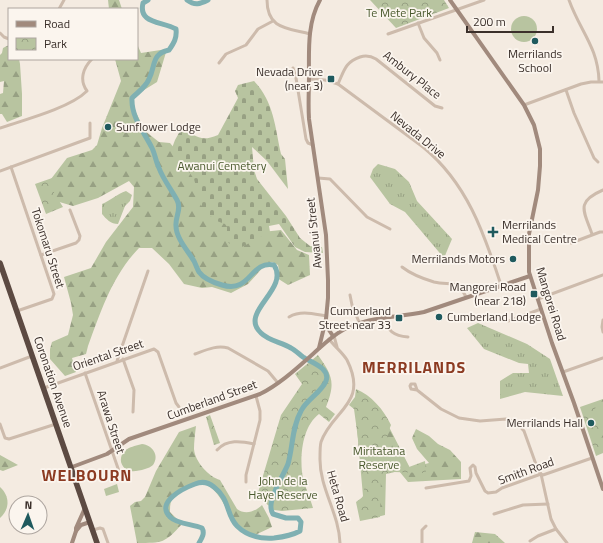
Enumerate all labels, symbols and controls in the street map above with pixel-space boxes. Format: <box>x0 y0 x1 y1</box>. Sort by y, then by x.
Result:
park label: Te Mete Park <box>366 3 432 22</box>
legend <box>8 8 138 60</box>
scale bar <box>467 8 553 34</box>
text: 200 m <box>473 12 506 31</box>
text: Road <box>44 14 70 33</box>
text: Park <box>44 34 67 53</box>
marker: Merrilands School <box>530 36 540 46</box>
place label: Merrilands School <box>508 44 563 77</box>
street label: Ambury Place <box>379 46 446 104</box>
place label: Nevada Drive (near 3) <box>256 62 323 95</box>
marker: Nevada Drive (near 3) <box>326 74 336 84</box>
street label: Nevada Drive <box>386 106 450 163</box>
place label: Sunflower Lodge <box>116 117 201 136</box>
marker: Sunflower Lodge <box>103 122 113 132</box>
park label: Awanui Cemetery <box>178 156 267 175</box>
street label: Awanui Street <box>300 196 327 269</box>
street label: Tokomaru Street <box>27 205 71 291</box>
place label: Merrilands Medical Centre <box>502 215 577 248</box>
marker: Merrilands Medical Centre <box>487 226 499 238</box>
place label: Merrilands Motors <box>412 249 505 268</box>
marker: Merrilands Motors <box>508 254 518 264</box>
street label: Mangorei Road <box>531 265 572 343</box>
place label: Mangorei Road (near 218) <box>450 277 526 310</box>
marker: Mangorei Road (near 218) <box>529 289 539 299</box>
place label: Cumberland Street near 33 <box>319 301 391 334</box>
place label: Cumberland Lodge <box>447 307 541 326</box>
marker: Cumberland Lodge <box>434 312 444 322</box>
marker: Cumberland Street near 33 <box>394 313 404 323</box>
street label: Oriental Street <box>70 333 147 376</box>
street label: Coronation Avenue <box>29 334 78 430</box>
district label: MERRILANDS <box>362 355 466 379</box>
street label: Cumberland Street <box>164 374 260 425</box>
street label: Arawa Street <box>92 388 131 457</box>
place label: Merrilands Hall <box>507 413 583 432</box>
marker: Merrilands Hall <box>586 418 596 428</box>
park label: Miritatana Reserve <box>353 441 405 474</box>
street label: Smith Road <box>495 452 557 489</box>
district label: WELBOURN <box>42 463 132 487</box>
street label: Heta Road <box>322 468 355 524</box>
park label: John de la Haye Reserve <box>248 471 318 504</box>
north arrow <box>8 495 48 535</box>
text: N <box>24 497 32 513</box>

